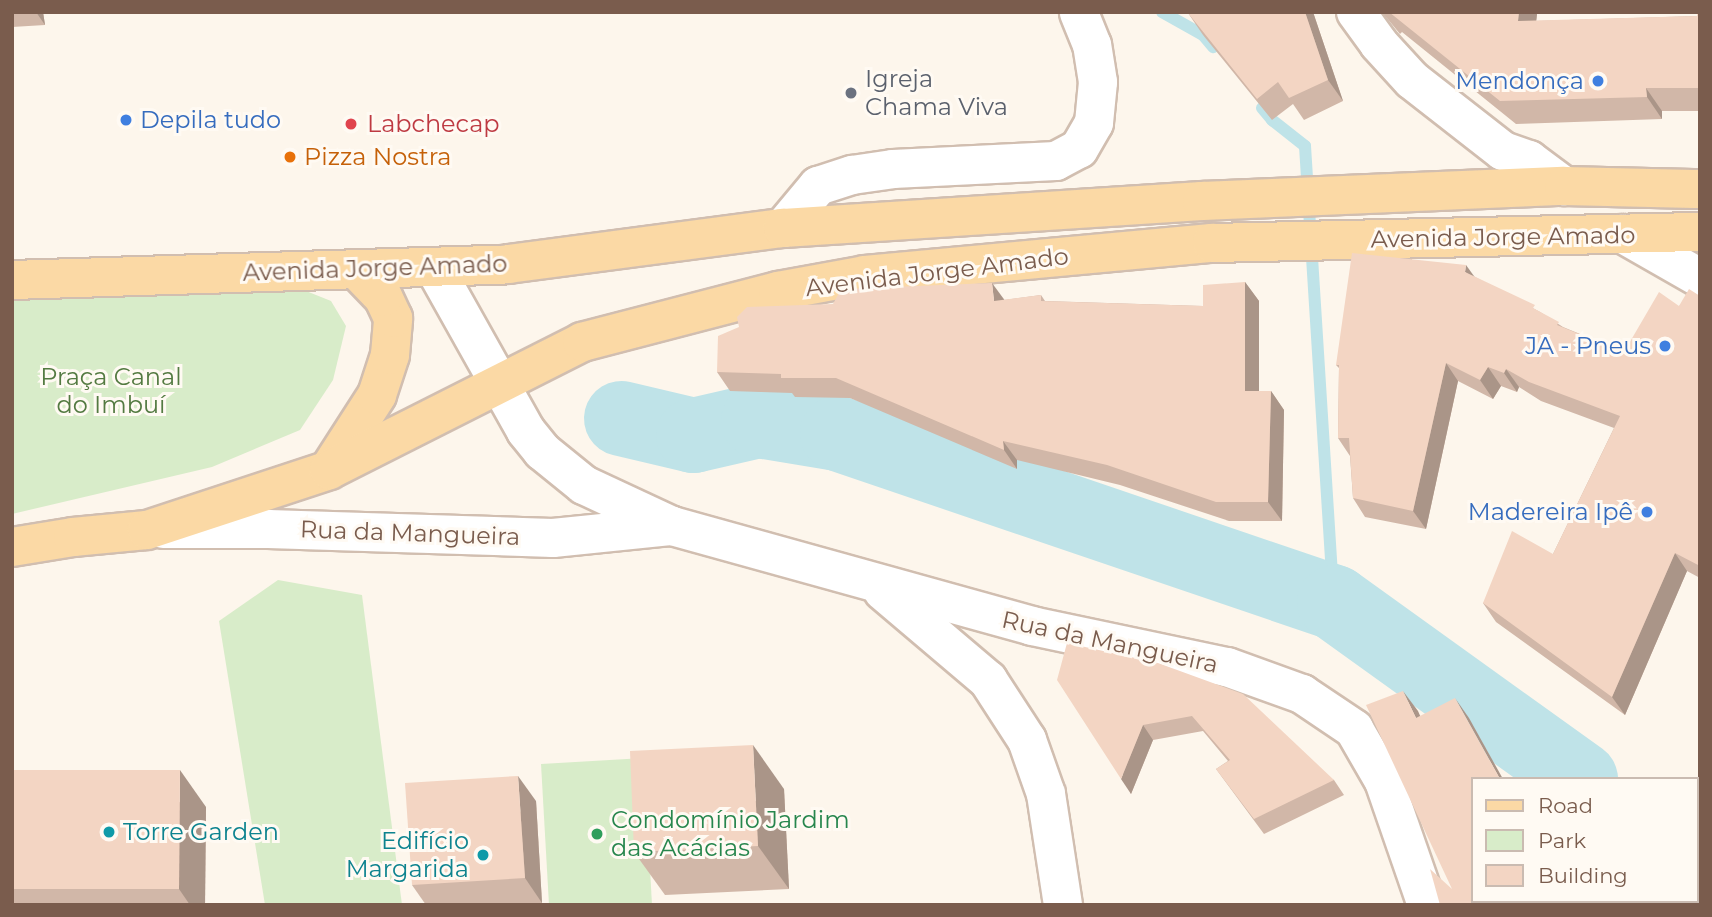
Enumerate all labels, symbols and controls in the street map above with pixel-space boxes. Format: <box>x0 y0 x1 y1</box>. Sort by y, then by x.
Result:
place label: Igreja Chama Viva <box>865 65 1008 121</box>
place label: Mendonça <box>1455 67 1584 95</box>
marker: Mendonça <box>1590 73 1606 89</box>
marker: Igreja Chama Viva <box>843 85 859 101</box>
place label: Depila tudo <box>140 106 281 134</box>
place label: Labchecap <box>367 110 500 138</box>
marker: Depila tudo <box>118 112 134 128</box>
marker: Labchecap <box>341 114 361 134</box>
place label: Pizza Nostra <box>304 143 451 171</box>
marker: Pizza Nostra <box>282 149 298 165</box>
street label: Avenida Jorge Amado <box>1370 220 1636 254</box>
street label: Avenida Jorge Amado <box>804 242 1070 302</box>
street label: Avenida Jorge Amado <box>242 249 508 287</box>
place label: JA - Pneus <box>1525 332 1651 360</box>
marker: JA - Pneus <box>1657 338 1673 354</box>
park label: Praça Canal do Imbuí <box>40 363 182 419</box>
place label: Madereira Ipê <box>1468 498 1633 526</box>
marker: Madereira Ipê <box>1639 504 1655 520</box>
street label: Rua da Mangueira <box>299 515 521 551</box>
street label: Rua da Mangueira <box>999 605 1221 679</box>
legend <box>1470 777 1698 903</box>
text: Road <box>1538 793 1593 818</box>
place label: Condomínio Jardim das Acácias <box>611 806 850 862</box>
place label: Torre Garden <box>123 818 279 846</box>
marker: Torre Garden <box>101 824 117 840</box>
marker: Condomínio Jardim das Acácias <box>589 826 605 842</box>
place label: Edifício Margarida <box>346 827 469 883</box>
text: Park <box>1538 828 1586 853</box>
marker: Edifício Margarida <box>475 847 491 863</box>
text: Building <box>1538 863 1628 888</box>

